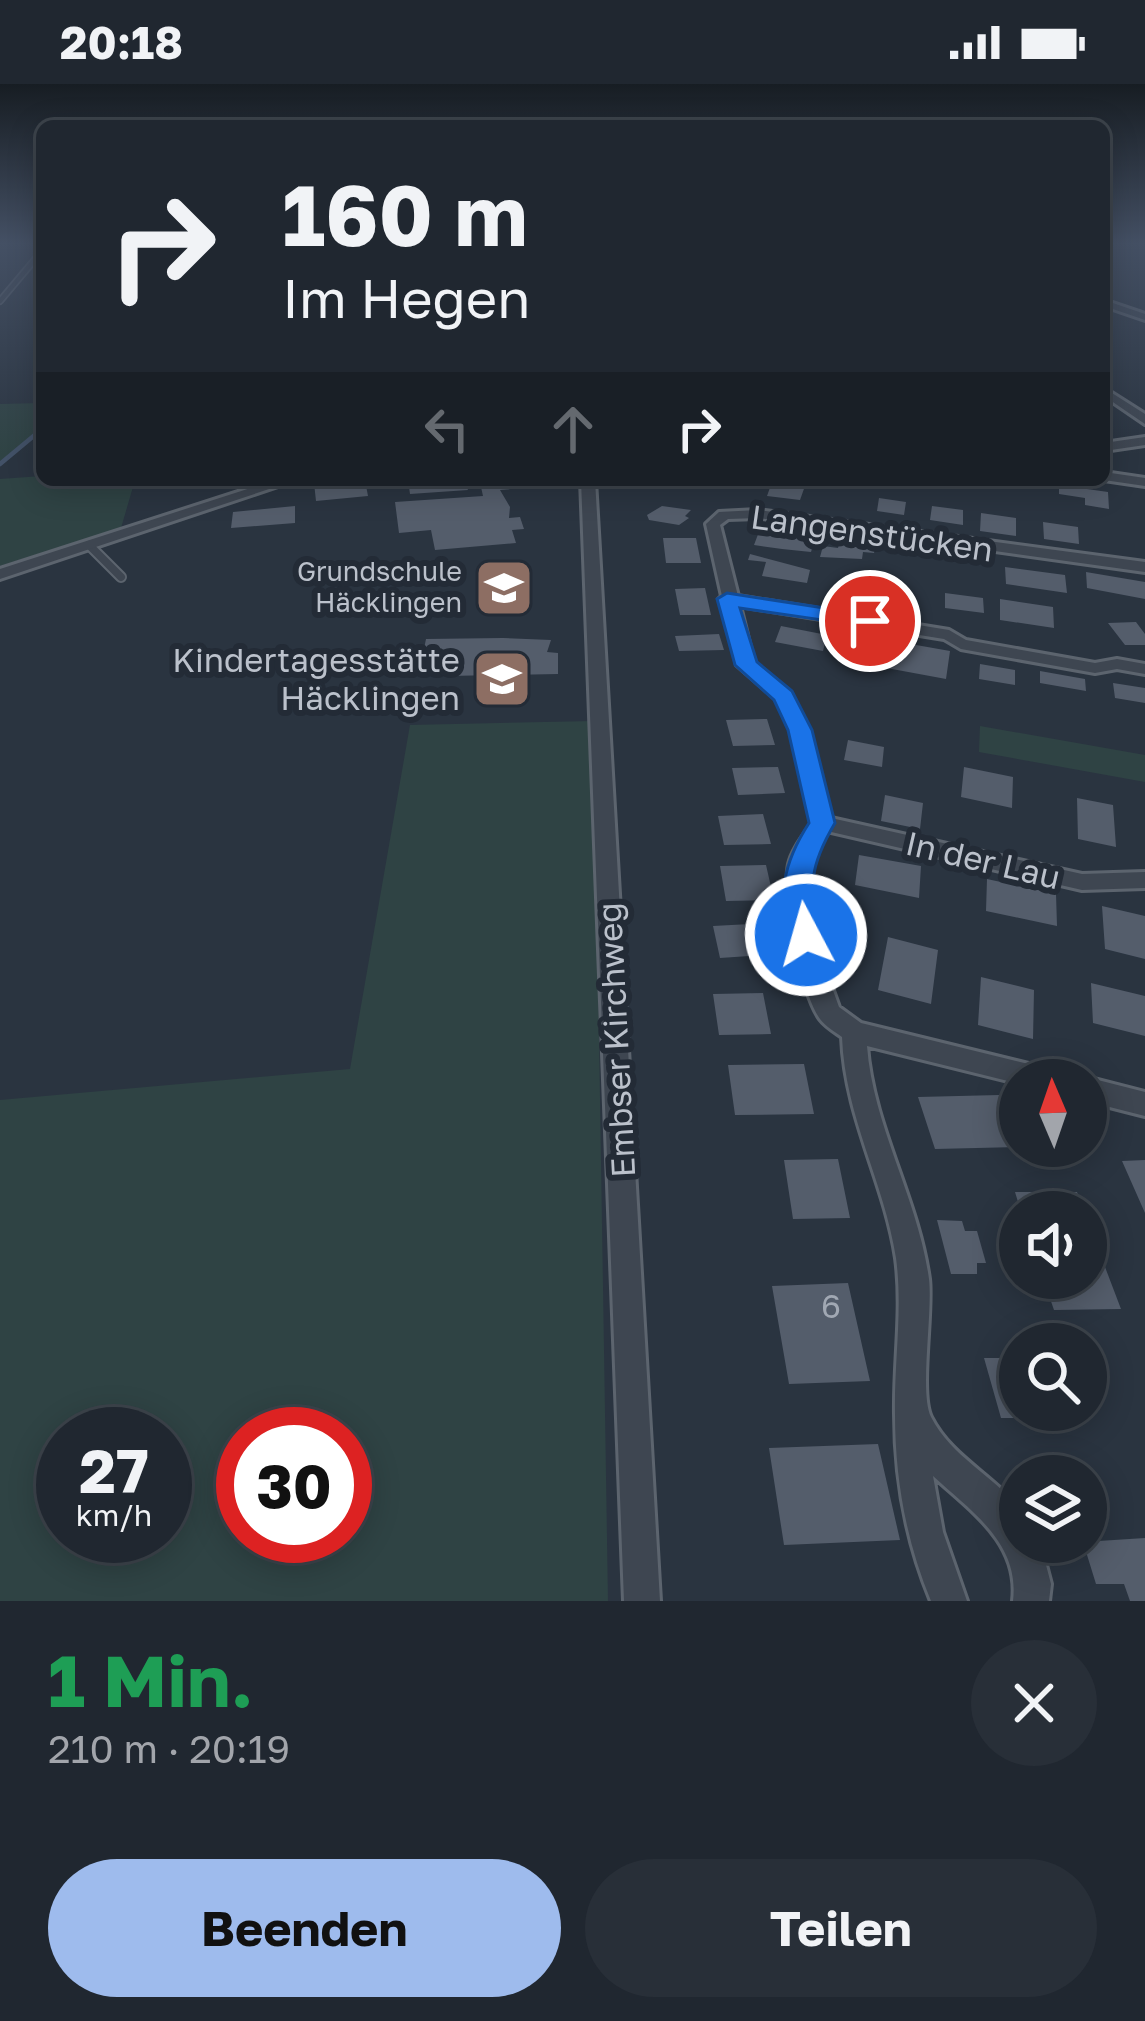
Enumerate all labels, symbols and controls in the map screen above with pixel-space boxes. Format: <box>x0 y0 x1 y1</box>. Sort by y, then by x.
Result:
text: 20:18 <box>60 15 183 69</box>
text: 160 m <box>282 164 528 264</box>
icon: right <box>84 168 240 324</box>
text: Im Hegen <box>282 265 530 330</box>
icon: left <box>414 396 480 462</box>
icon: ahead <box>540 396 606 462</box>
icon: right <box>666 396 732 462</box>
street label: Langenstücken <box>749 496 996 569</box>
place label: Grundschule Häcklingen <box>297 555 462 618</box>
school or university icon: Grundschule Häcklingen <box>473 557 535 619</box>
pin <box>819 570 921 672</box>
icon: arrive <box>837 588 903 654</box>
place label: Kindertagesstätte Häcklingen <box>172 640 460 717</box>
school or university icon: Kindertagesstätte Häcklingen <box>471 648 533 710</box>
street label: In der Lau <box>902 823 1064 896</box>
position arrow <box>743 872 869 998</box>
street label: Embser Kirchweg <box>589 902 642 1179</box>
north arrow <box>999 1059 1107 1167</box>
map controls <box>999 1059 1107 1563</box>
button: sound <box>999 1191 1107 1299</box>
house number: 6 <box>821 1286 841 1325</box>
button: search <box>999 1323 1107 1431</box>
speed limit sign: 30 <box>216 1407 372 1563</box>
text: 27 <box>79 1434 149 1506</box>
button: layers <box>999 1455 1107 1563</box>
text: km/h <box>76 1497 152 1533</box>
text: 1 Min. <box>48 1636 254 1723</box>
button: close <box>971 1640 1097 1766</box>
text: 210 m · 20:19 <box>48 1725 290 1772</box>
button: Beenden <box>48 1859 561 1997</box>
button: Teilen <box>585 1859 1097 1997</box>

